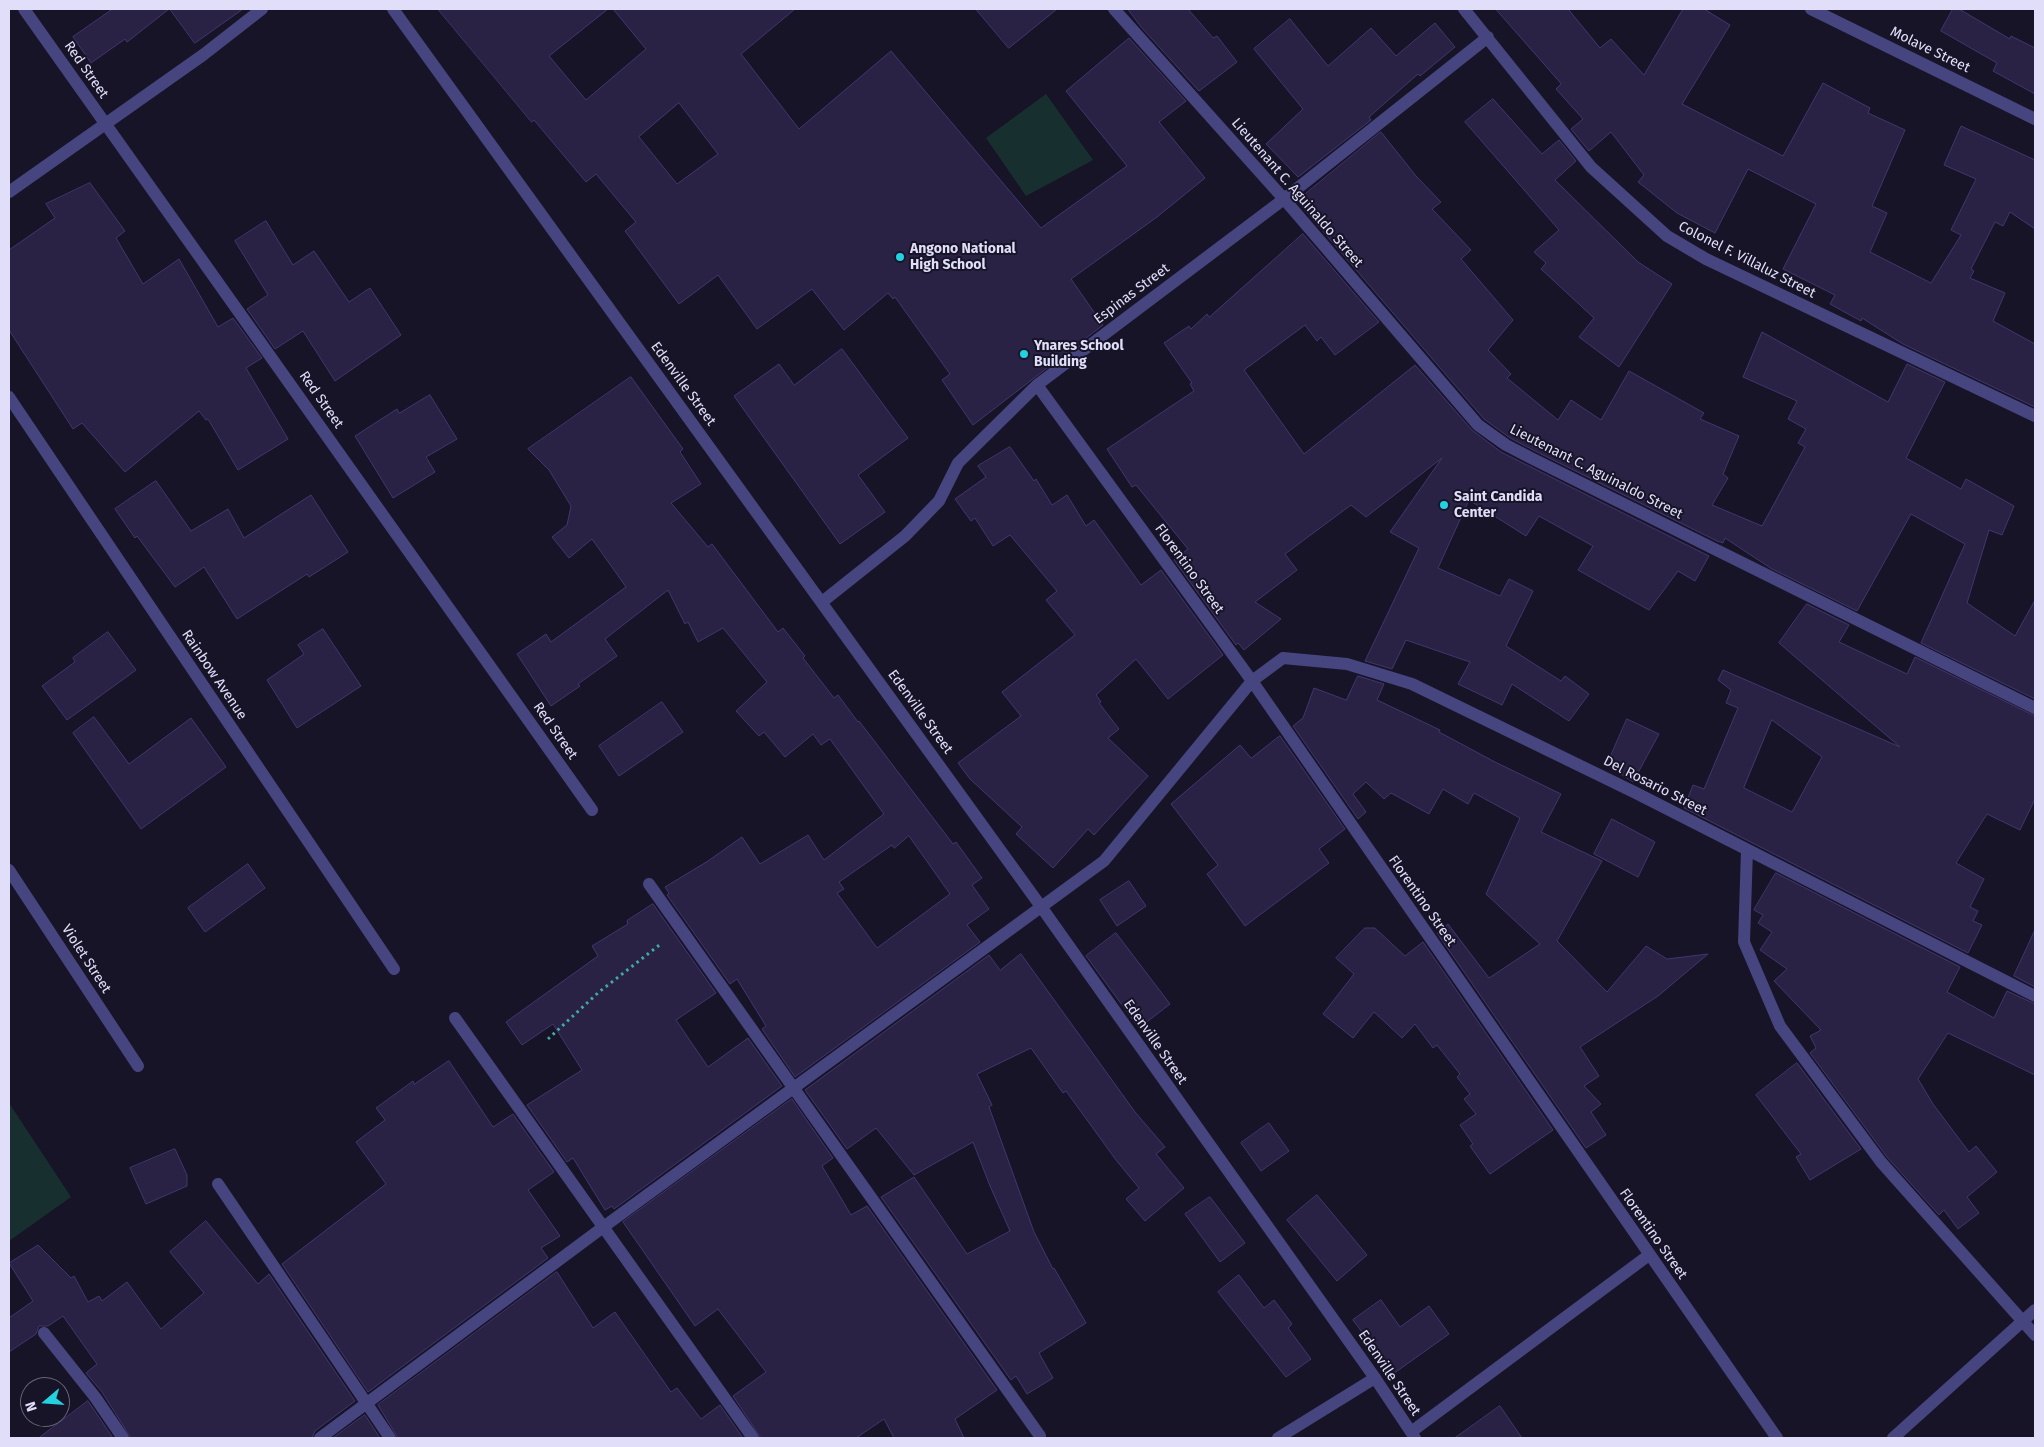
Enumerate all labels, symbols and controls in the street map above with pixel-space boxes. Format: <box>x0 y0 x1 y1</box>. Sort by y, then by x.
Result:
street label: Molave Street <box>1887 23 1973 77</box>
street label: Red Street <box>60 38 112 102</box>
street label: Lieutenant C. Aguinaldo Street <box>1228 115 1366 271</box>
street label: Colonel F. Villaluz Street <box>1676 218 1818 302</box>
place label: Angono National High School <box>910 241 1016 274</box>
marker: Angono National High School <box>894 251 906 263</box>
street label: Espinas Street <box>1091 260 1173 328</box>
place label: Ynares School Building <box>1034 338 1124 371</box>
street label: Edenville Street <box>647 339 719 429</box>
marker: Ynares School Building <box>1018 348 1030 360</box>
street label: Red Street <box>295 368 347 432</box>
street label: Lieutenant C. Aguinaldo Street <box>1507 421 1685 523</box>
place label: Saint Candida Center <box>1454 489 1543 522</box>
marker: Saint Candida Center <box>1438 499 1450 511</box>
street label: Florentino Street <box>1151 521 1227 617</box>
street label: Rainbow Avenue <box>178 627 250 723</box>
street label: Edenville Street <box>884 667 956 757</box>
street label: Red Street <box>529 699 581 763</box>
street label: Del Rosario Street <box>1600 753 1710 819</box>
street label: Florentino Street <box>1384 852 1460 950</box>
street label: Violet Street <box>58 922 114 996</box>
street label: Edenville Street <box>1120 996 1190 1088</box>
street label: Florentino Street <box>1615 1185 1691 1283</box>
street label: Edenville Street <box>1354 1327 1424 1419</box>
north arrow <box>20 1377 70 1427</box>
text: N <box>22 1399 41 1414</box>

